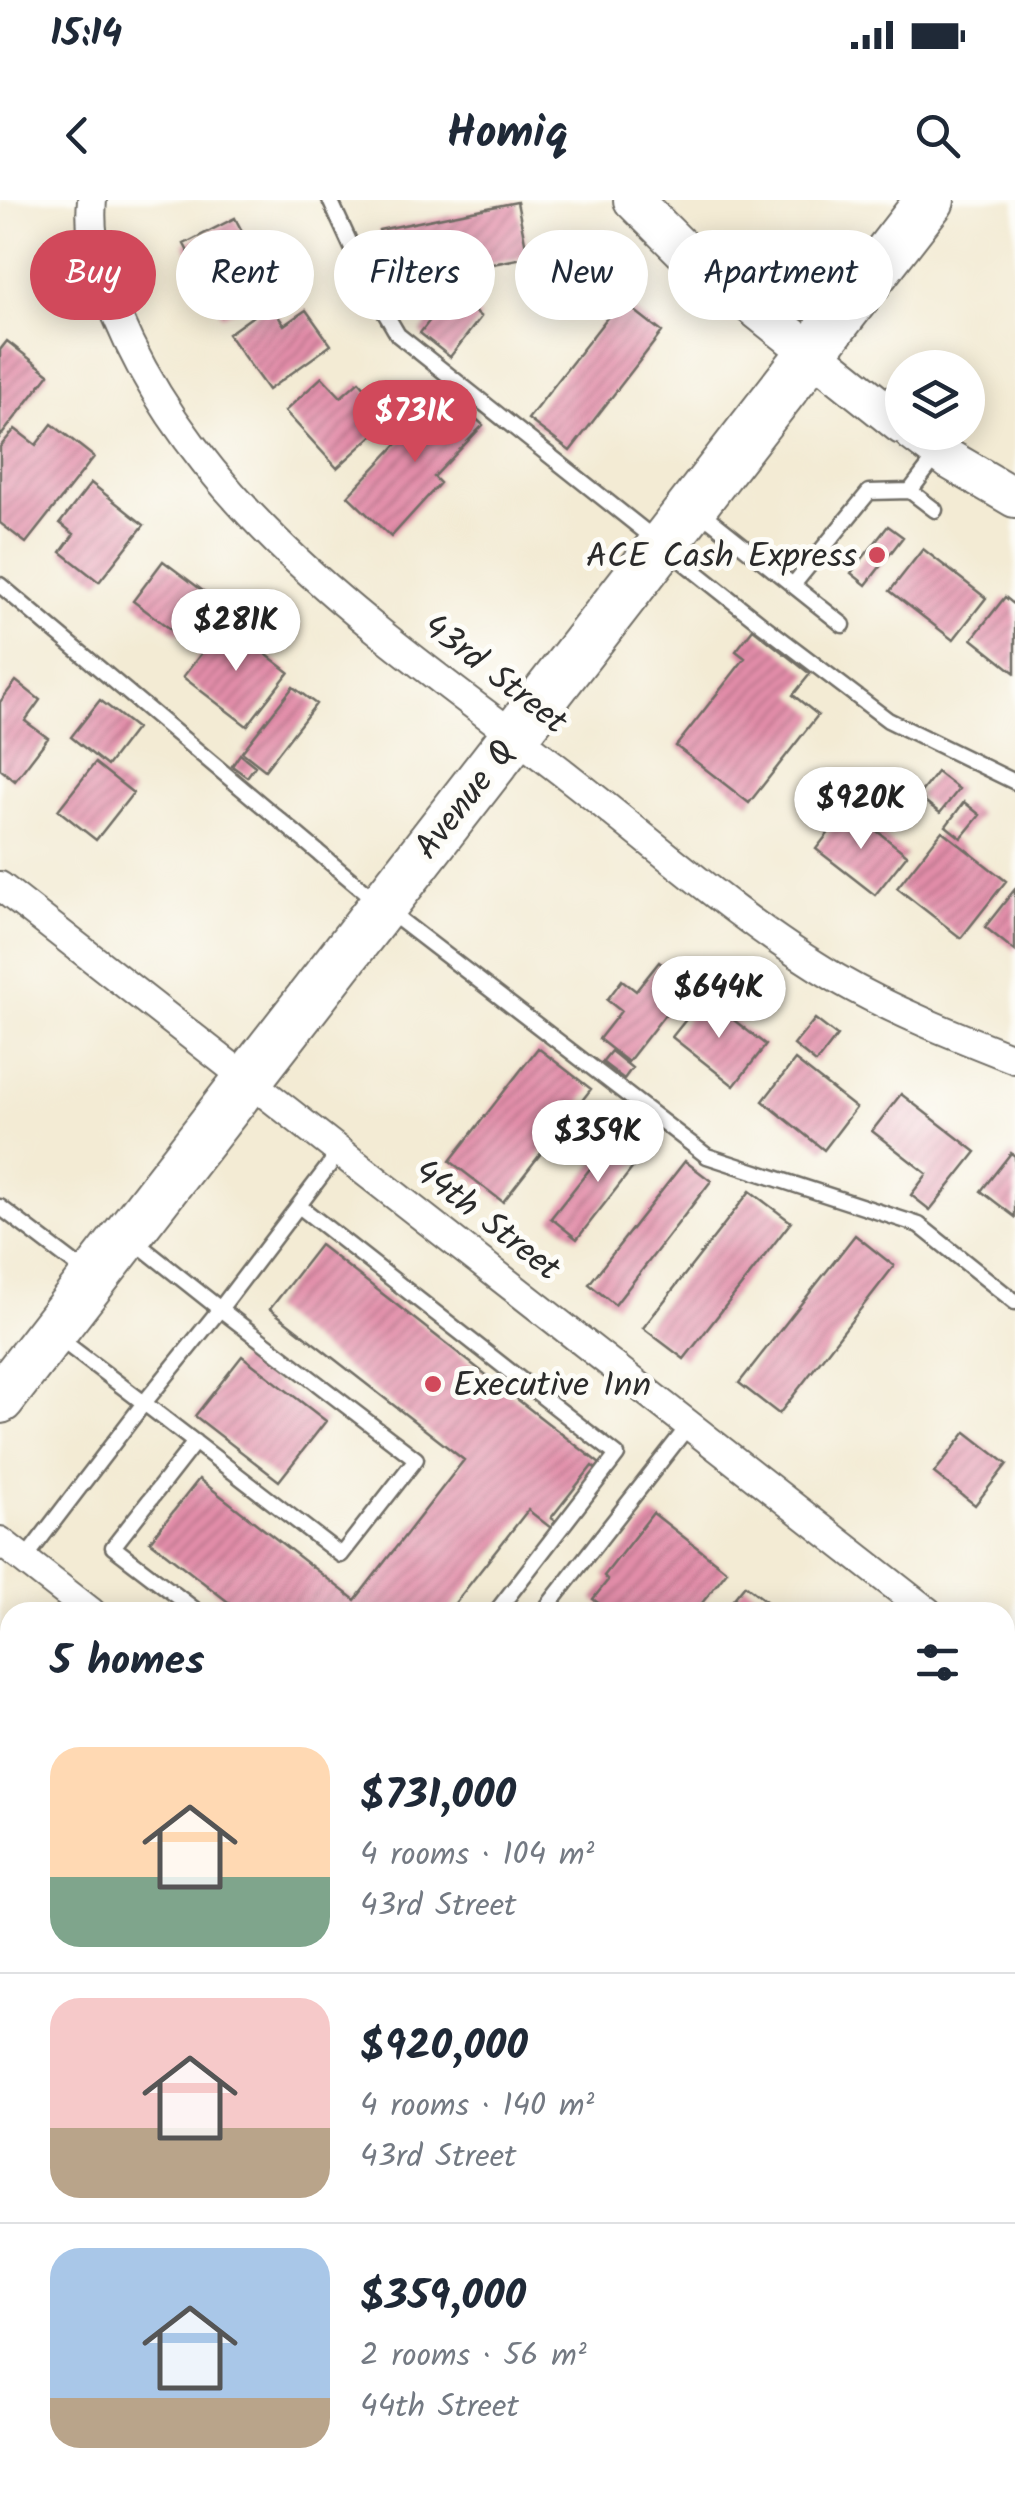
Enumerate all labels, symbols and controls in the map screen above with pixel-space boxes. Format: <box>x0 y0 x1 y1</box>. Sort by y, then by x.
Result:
text: 15:14 <box>50 5 122 65</box>
text: Homiq <box>447 99 568 171</box>
icon: back <box>50 108 105 163</box>
icon: search <box>910 108 965 163</box>
chip: Buy <box>30 230 156 320</box>
chip: Rent <box>176 230 314 320</box>
chip: Filters <box>334 230 495 320</box>
chip: New <box>515 230 648 320</box>
chip: Apartment <box>668 230 893 320</box>
map controls <box>885 350 985 450</box>
button: layers <box>885 350 985 450</box>
pin: $731K <box>345 380 485 465</box>
text: $731K <box>375 387 455 438</box>
place label: ACE Cash Express <box>586 530 857 586</box>
marker: ACE Cash Express <box>866 544 888 566</box>
pin: $281K <box>166 589 306 674</box>
text: $281K <box>193 596 279 647</box>
street label: 43rd Street <box>409 601 579 750</box>
street label: Avenue Q <box>401 729 531 873</box>
pin: $920K <box>791 767 931 852</box>
text: $920K <box>816 774 906 825</box>
pin: $644K <box>649 956 789 1041</box>
text: $644K <box>674 963 764 1014</box>
pin: $359K <box>528 1100 668 1185</box>
text: $359K <box>554 1107 642 1158</box>
street label: 44th Street <box>400 1146 572 1297</box>
place label: Executive Inn <box>453 1359 651 1415</box>
marker: Executive Inn <box>422 1373 444 1395</box>
text: 5 homes <box>50 1629 205 1696</box>
icon: filters <box>910 1635 965 1690</box>
text: $731,000 <box>360 1763 516 1830</box>
icon: home <box>130 1787 250 1907</box>
text: 4 rooms · 104 m² <box>360 1830 594 1881</box>
text: 43rd Street <box>360 1881 516 1932</box>
text: $920,000 <box>360 2014 528 2081</box>
icon: home <box>130 2038 250 2158</box>
text: 4 rooms · 140 m² <box>360 2081 594 2132</box>
text: 43rd Street <box>360 2132 516 2183</box>
text: $359,000 <box>360 2264 526 2331</box>
icon: home <box>130 2288 250 2408</box>
text: 2 rooms · 56 m² <box>360 2331 587 2382</box>
text: 44th Street <box>360 2382 519 2433</box>

